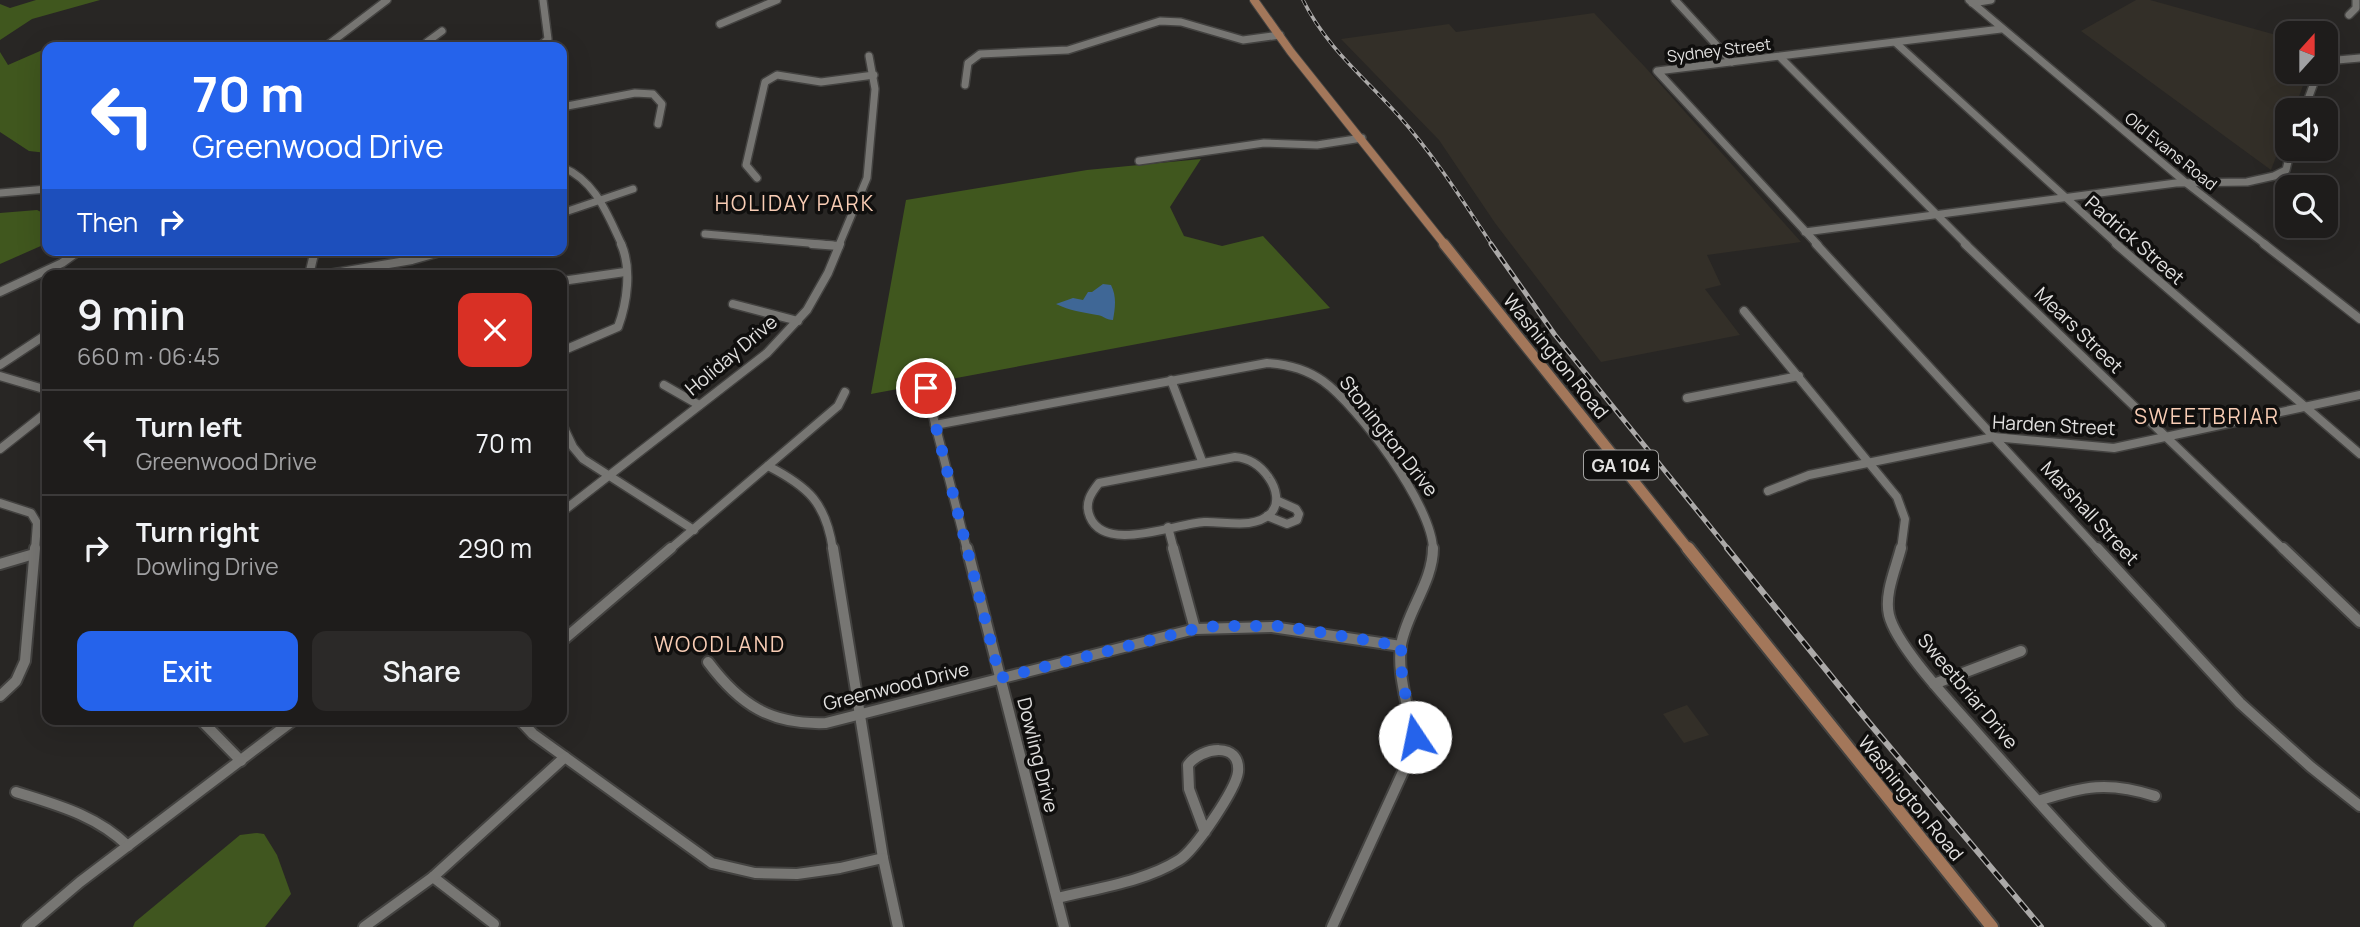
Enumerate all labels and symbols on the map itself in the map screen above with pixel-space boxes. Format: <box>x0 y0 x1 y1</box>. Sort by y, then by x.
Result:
north arrow <box>2275 21 2338 84</box>
street label: Sydney Street <box>1666 33 1772 67</box>
street label: Old Evans Road <box>2120 107 2222 195</box>
district label: HOLIDAY PARK <box>715 189 875 217</box>
street label: Padrick Street <box>2080 190 2190 290</box>
street label: Mears Street <box>2029 281 2129 379</box>
street label: Washington Road <box>1497 288 1615 424</box>
street label: Holiday Drive <box>680 309 782 401</box>
pin <box>896 358 956 418</box>
street label: Stonington Drive <box>1334 370 1444 502</box>
district label: SWEETBRIAR <box>2134 402 2280 430</box>
street label: Harden Street <box>1992 409 2116 441</box>
road number: GA 104 <box>1584 450 1658 480</box>
street label: Marshall Street <box>2035 455 2145 571</box>
street label: Sweetbriar Drive <box>1912 628 2024 754</box>
district label: WOODLAND <box>654 630 786 658</box>
street label: Greenwood Drive <box>820 655 972 717</box>
street label: Dowling Drive <box>1011 695 1065 815</box>
position arrow <box>1378 700 1452 774</box>
street label: Washington Road <box>1852 730 1970 866</box>

